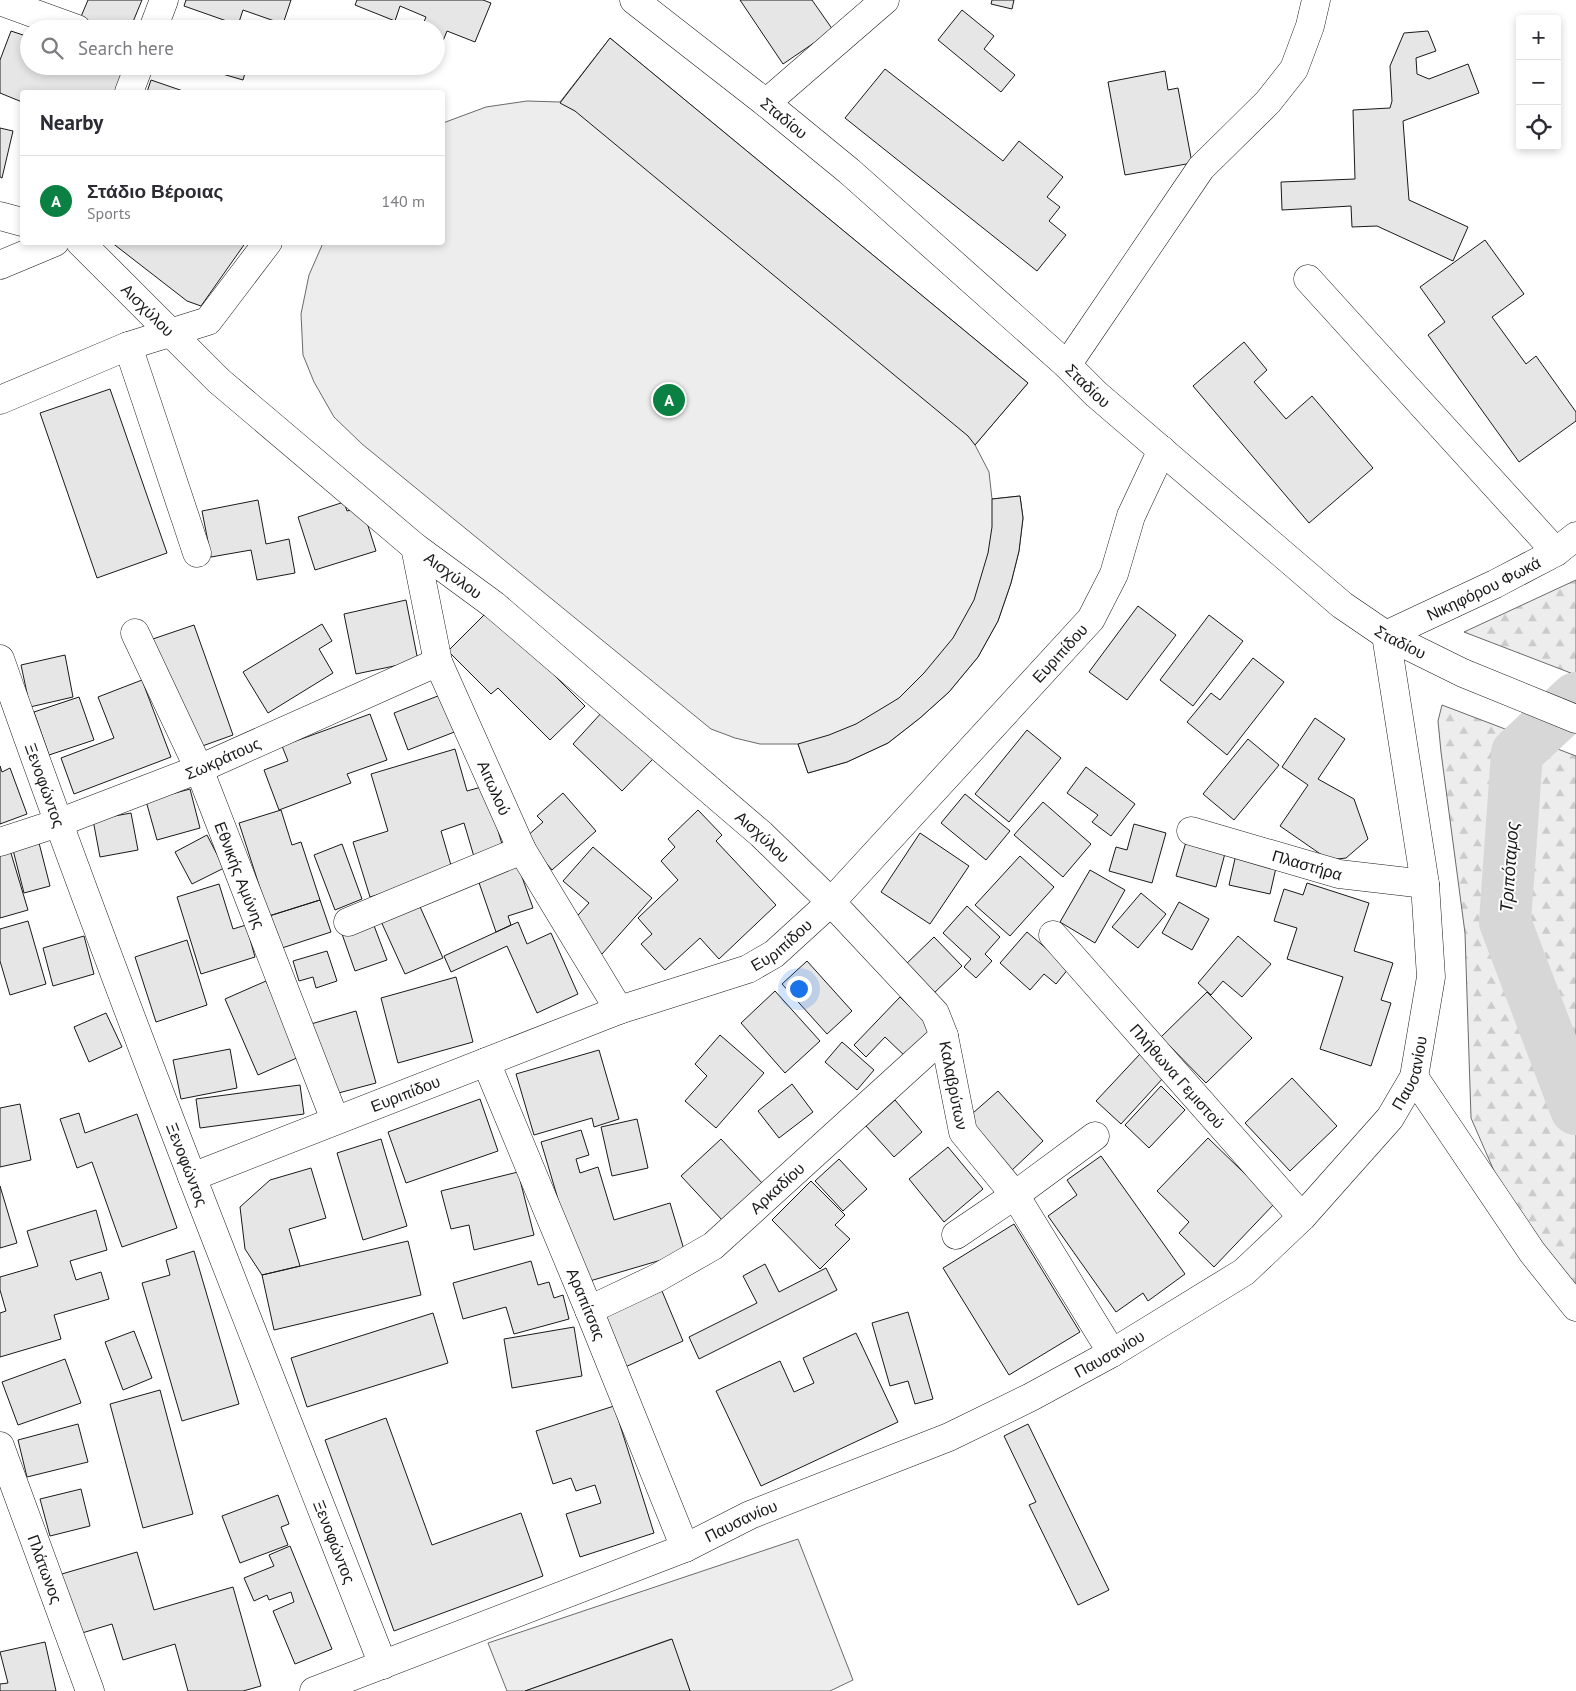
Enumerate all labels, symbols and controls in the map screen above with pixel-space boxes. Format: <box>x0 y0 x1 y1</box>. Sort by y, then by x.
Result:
map controls <box>1516 15 1561 150</box>
button: + <box>1516 15 1561 60</box>
search box <box>20 20 445 75</box>
icon: search <box>38 34 66 62</box>
text: Search here <box>78 36 174 60</box>
button: − <box>1516 60 1561 105</box>
street label: Σταδίου <box>757 93 812 143</box>
button: locate <box>1516 105 1561 150</box>
text: Nearby <box>40 109 103 136</box>
text: Στάδιο Βέροιας <box>87 179 223 203</box>
text: A <box>51 191 61 211</box>
text: 140 m <box>382 191 425 211</box>
text: Sports <box>87 203 131 223</box>
street label: Αισχύλου <box>117 279 179 341</box>
street label: Σταδίου <box>1061 359 1114 412</box>
pin: A <box>653 381 685 419</box>
street label: Αισχύλου <box>421 547 486 603</box>
street label: Νικηφόρου Φωκά <box>1423 552 1544 625</box>
street label: Ευριπίδου <box>1028 620 1092 687</box>
street label: Σταδίου <box>1371 620 1429 663</box>
street label: Σωκράτους <box>182 733 264 783</box>
street label: Ξενοφώντος <box>21 740 70 830</box>
street label: Αιτωλού <box>473 757 515 818</box>
street label: Αισχύλου <box>731 807 794 866</box>
street label: Εθνικής Αμύνης <box>210 819 270 932</box>
water label: Τριπόταμος <box>1494 820 1524 913</box>
street label: Πλαστήρα <box>1270 845 1345 884</box>
street label: Ευριπίδου <box>747 915 816 975</box>
your location <box>786 976 812 1002</box>
street label: Πλήθωνα Γεμιστού <box>1126 1019 1229 1133</box>
street label: Παυσανίου <box>1387 1034 1431 1113</box>
street label: Καλαβρύτων <box>935 1039 972 1132</box>
street label: Ευριπίδου <box>368 1071 443 1116</box>
street label: Ξενοφώντος <box>162 1120 212 1209</box>
street label: Αρκαδίου <box>745 1158 808 1218</box>
street label: Αραπίτσας <box>563 1265 610 1343</box>
street label: Παυσανίου <box>1071 1325 1148 1382</box>
street label: Παυσανίου <box>701 1495 780 1546</box>
street label: Ξενοφώντος <box>309 1497 360 1587</box>
street label: Πλάτωνος <box>23 1532 67 1606</box>

